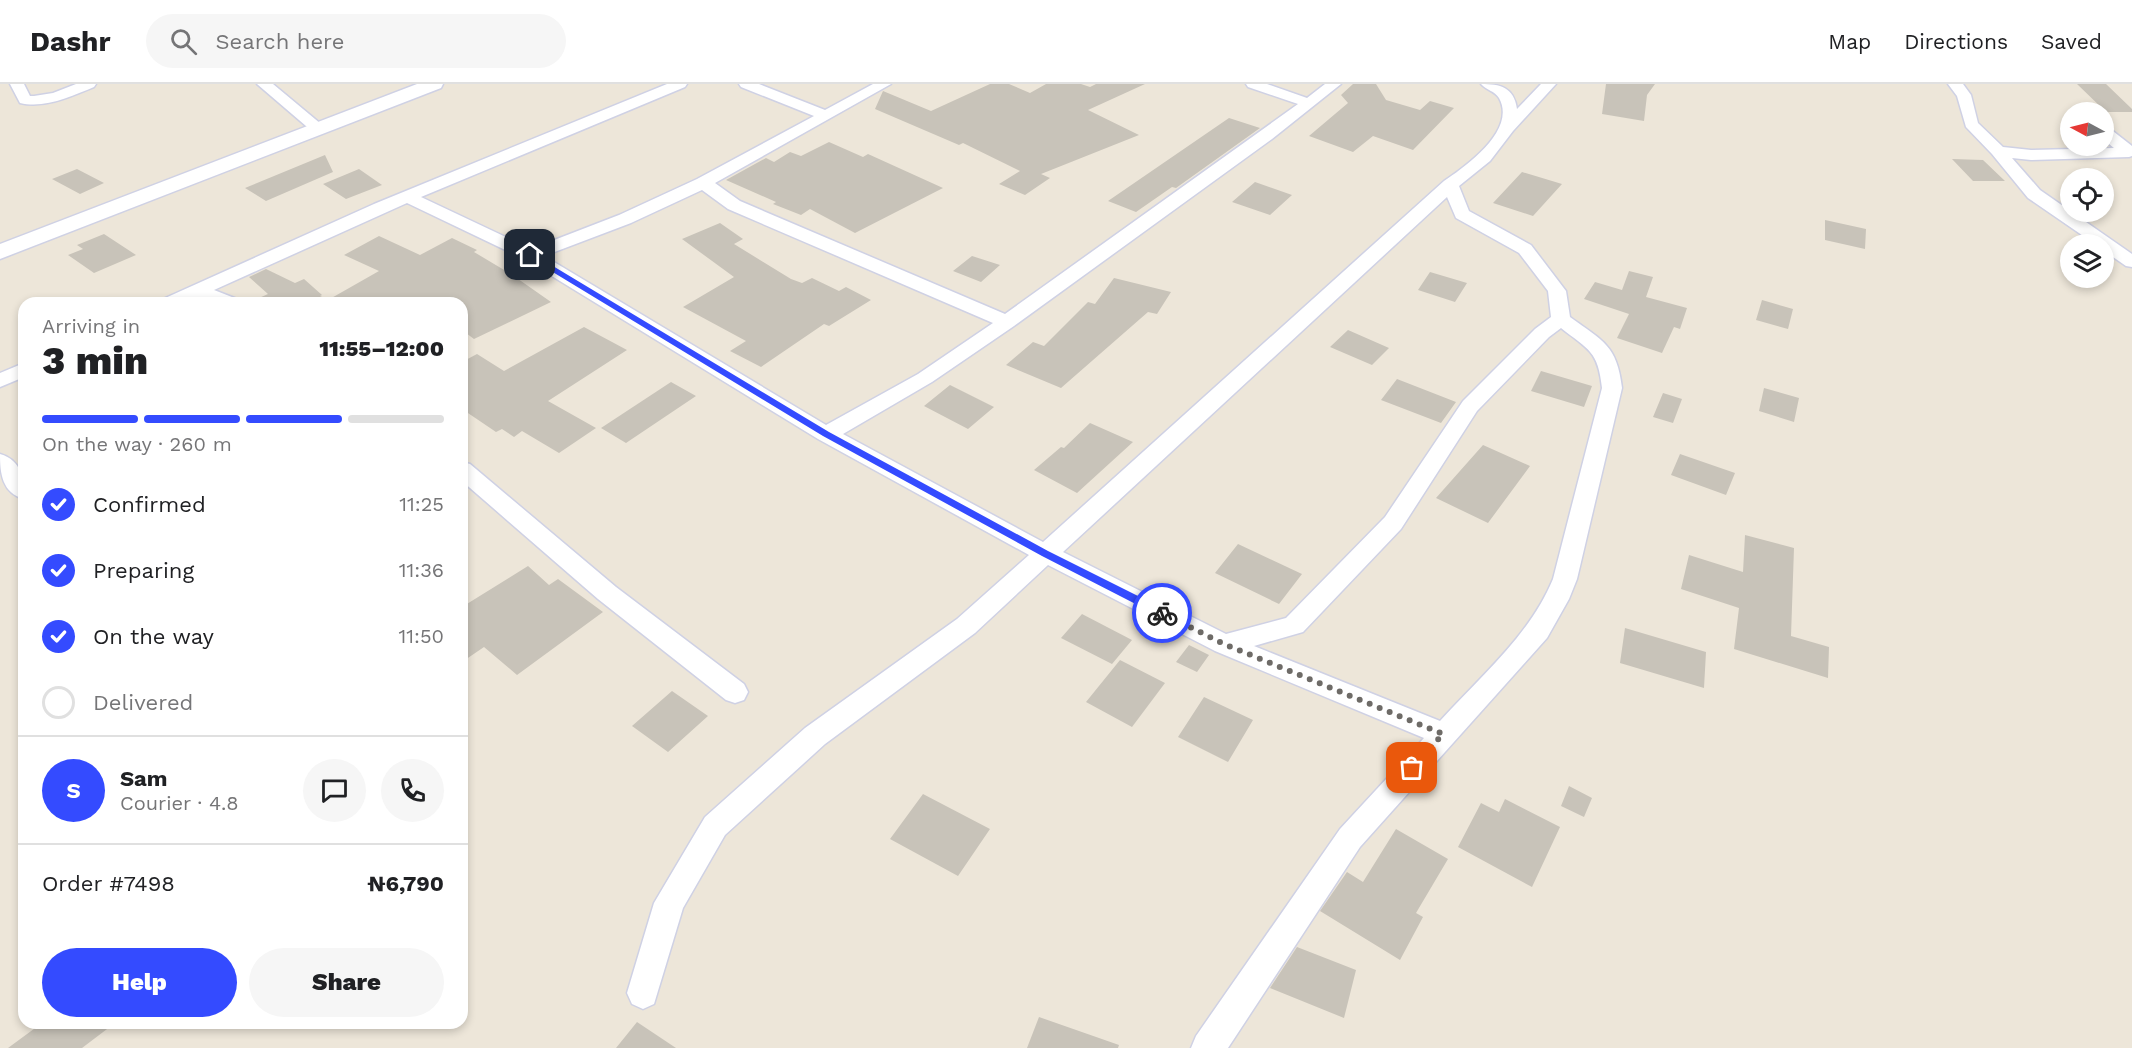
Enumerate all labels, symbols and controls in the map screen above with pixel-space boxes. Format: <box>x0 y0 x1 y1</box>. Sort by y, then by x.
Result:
search box <box>146 14 566 68</box>
text: Dashr <box>30 25 110 58</box>
icon: search <box>167 25 200 58</box>
text: Search here <box>215 29 344 54</box>
text: Map <box>1828 29 1871 54</box>
text: Directions <box>1904 29 2008 54</box>
text: Saved <box>2041 29 2102 54</box>
north arrow <box>2060 102 2114 156</box>
map controls <box>2060 102 2114 288</box>
button: locate <box>2060 168 2114 222</box>
pin <box>504 229 555 280</box>
button: layers <box>2060 234 2114 288</box>
icon: home <box>513 238 546 271</box>
text: Arriving in <box>42 314 140 338</box>
text: 11:55–12:00 <box>319 336 444 361</box>
text: 3 min <box>42 338 148 383</box>
text: On the way · 260 m <box>42 432 232 456</box>
icon: check <box>42 488 75 521</box>
text: Confirmed <box>93 492 206 517</box>
text: 11:25 <box>399 492 444 516</box>
icon: check <box>42 554 75 587</box>
text: Preparing <box>93 558 194 583</box>
text: 11:36 <box>399 558 444 582</box>
courier <box>1132 583 1192 643</box>
icon: bike <box>1146 597 1179 630</box>
icon: check <box>42 620 75 653</box>
text: On the way <box>93 624 214 649</box>
text: 11:50 <box>398 624 444 648</box>
text: Delivered <box>93 690 193 715</box>
pin <box>1386 742 1437 793</box>
icon: bag <box>1395 751 1428 784</box>
button: chat <box>303 759 366 822</box>
button: phone <box>381 759 444 822</box>
text: Sam <box>120 766 168 791</box>
text: S <box>66 778 81 803</box>
text: Courier · 4.8 <box>120 791 239 815</box>
text: Order #7498 <box>42 871 175 896</box>
text: ₦6,790 <box>367 871 444 896</box>
button: Help <box>42 948 237 1017</box>
button: Share <box>249 948 444 1017</box>

